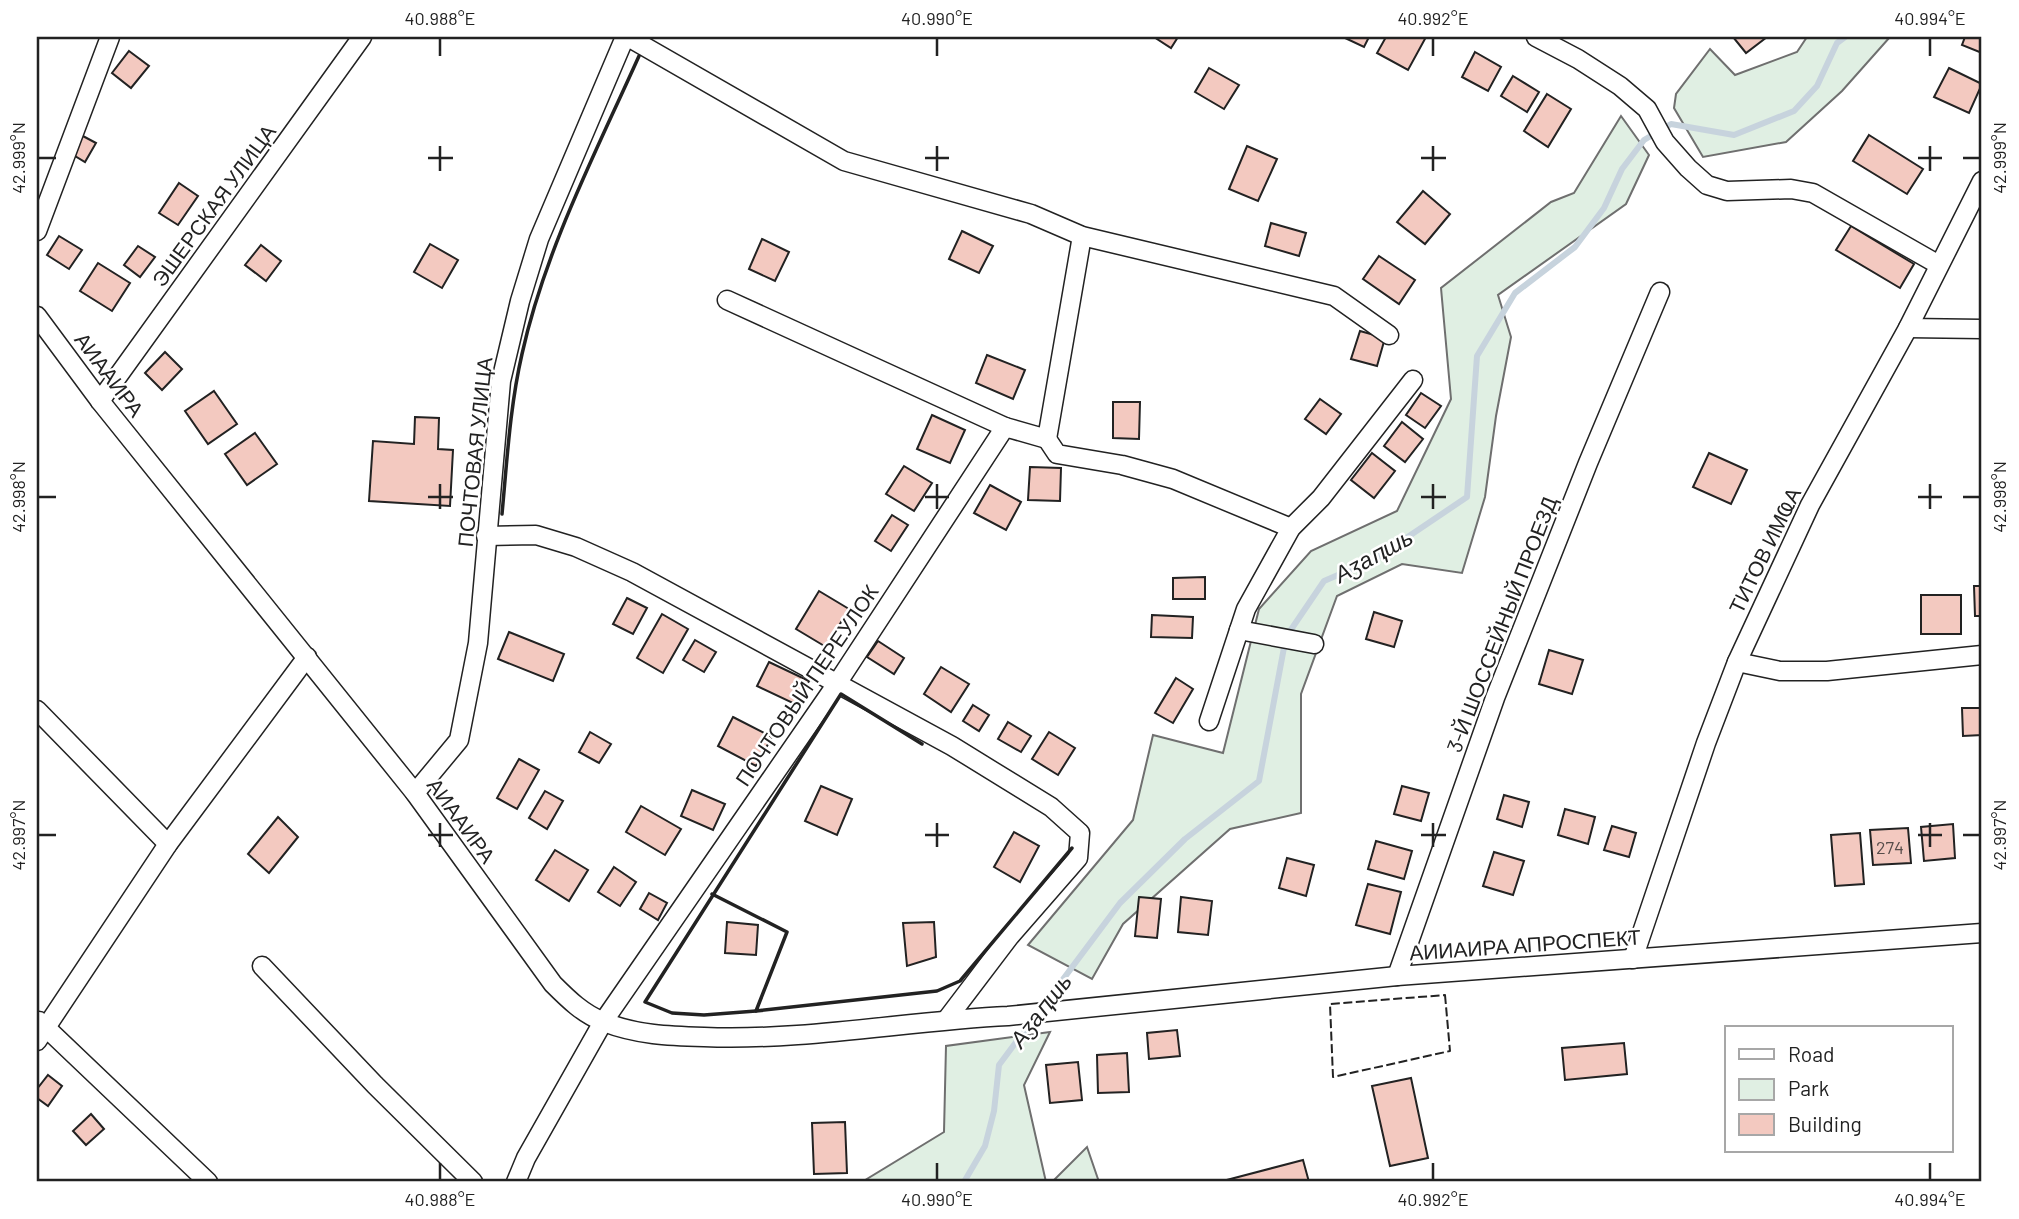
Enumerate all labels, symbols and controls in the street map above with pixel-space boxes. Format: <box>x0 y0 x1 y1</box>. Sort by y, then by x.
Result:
text: 40.988°E <box>405 7 475 29</box>
text: 40.990°E <box>901 7 973 29</box>
text: 40.992°E <box>1397 7 1469 29</box>
text: 40.994°E <box>1894 7 1966 29</box>
street label: ЭШЕРСКАЯ УЛИЦА <box>146 119 280 291</box>
text: 42.999°N <box>7 122 29 194</box>
text: 42.999°N <box>1988 122 2010 194</box>
street label: АИААИРА <box>70 327 150 421</box>
street label: ПОЧТОВАЯ УЛИЦА <box>452 356 496 548</box>
text: 42.998°N <box>7 461 29 533</box>
text: 42.998°N <box>1988 461 2010 533</box>
street label: ТИТОВ ИМҨА <box>1723 483 1805 617</box>
street label: 3-Й ШОССЕЙНЫЙ ПРОЕЗД <box>1441 493 1561 755</box>
water label: Аӡаԥшь <box>1327 522 1417 589</box>
street label: ПОЧТОВЫЙ ПЕРЕУЛОК <box>729 579 883 790</box>
street label: АИААИРА <box>423 773 501 867</box>
text: 42.997°N <box>7 800 29 870</box>
text: 42.997°N <box>1988 800 2010 870</box>
house number: 274 <box>1876 836 1904 858</box>
street label: АИИАИРА АПРОСПЕКТ <box>1408 923 1642 965</box>
water label: Аӡаԥшь <box>1002 967 1077 1054</box>
legend <box>1725 1026 1952 1152</box>
text: Road <box>1788 1041 1834 1066</box>
text: Park <box>1788 1075 1829 1100</box>
text: Building <box>1788 1111 1862 1136</box>
text: 40.988°E <box>405 1188 475 1210</box>
text: 40.990°E <box>901 1188 973 1210</box>
text: 40.992°E <box>1397 1188 1469 1210</box>
text: 40.994°E <box>1894 1188 1966 1210</box>

